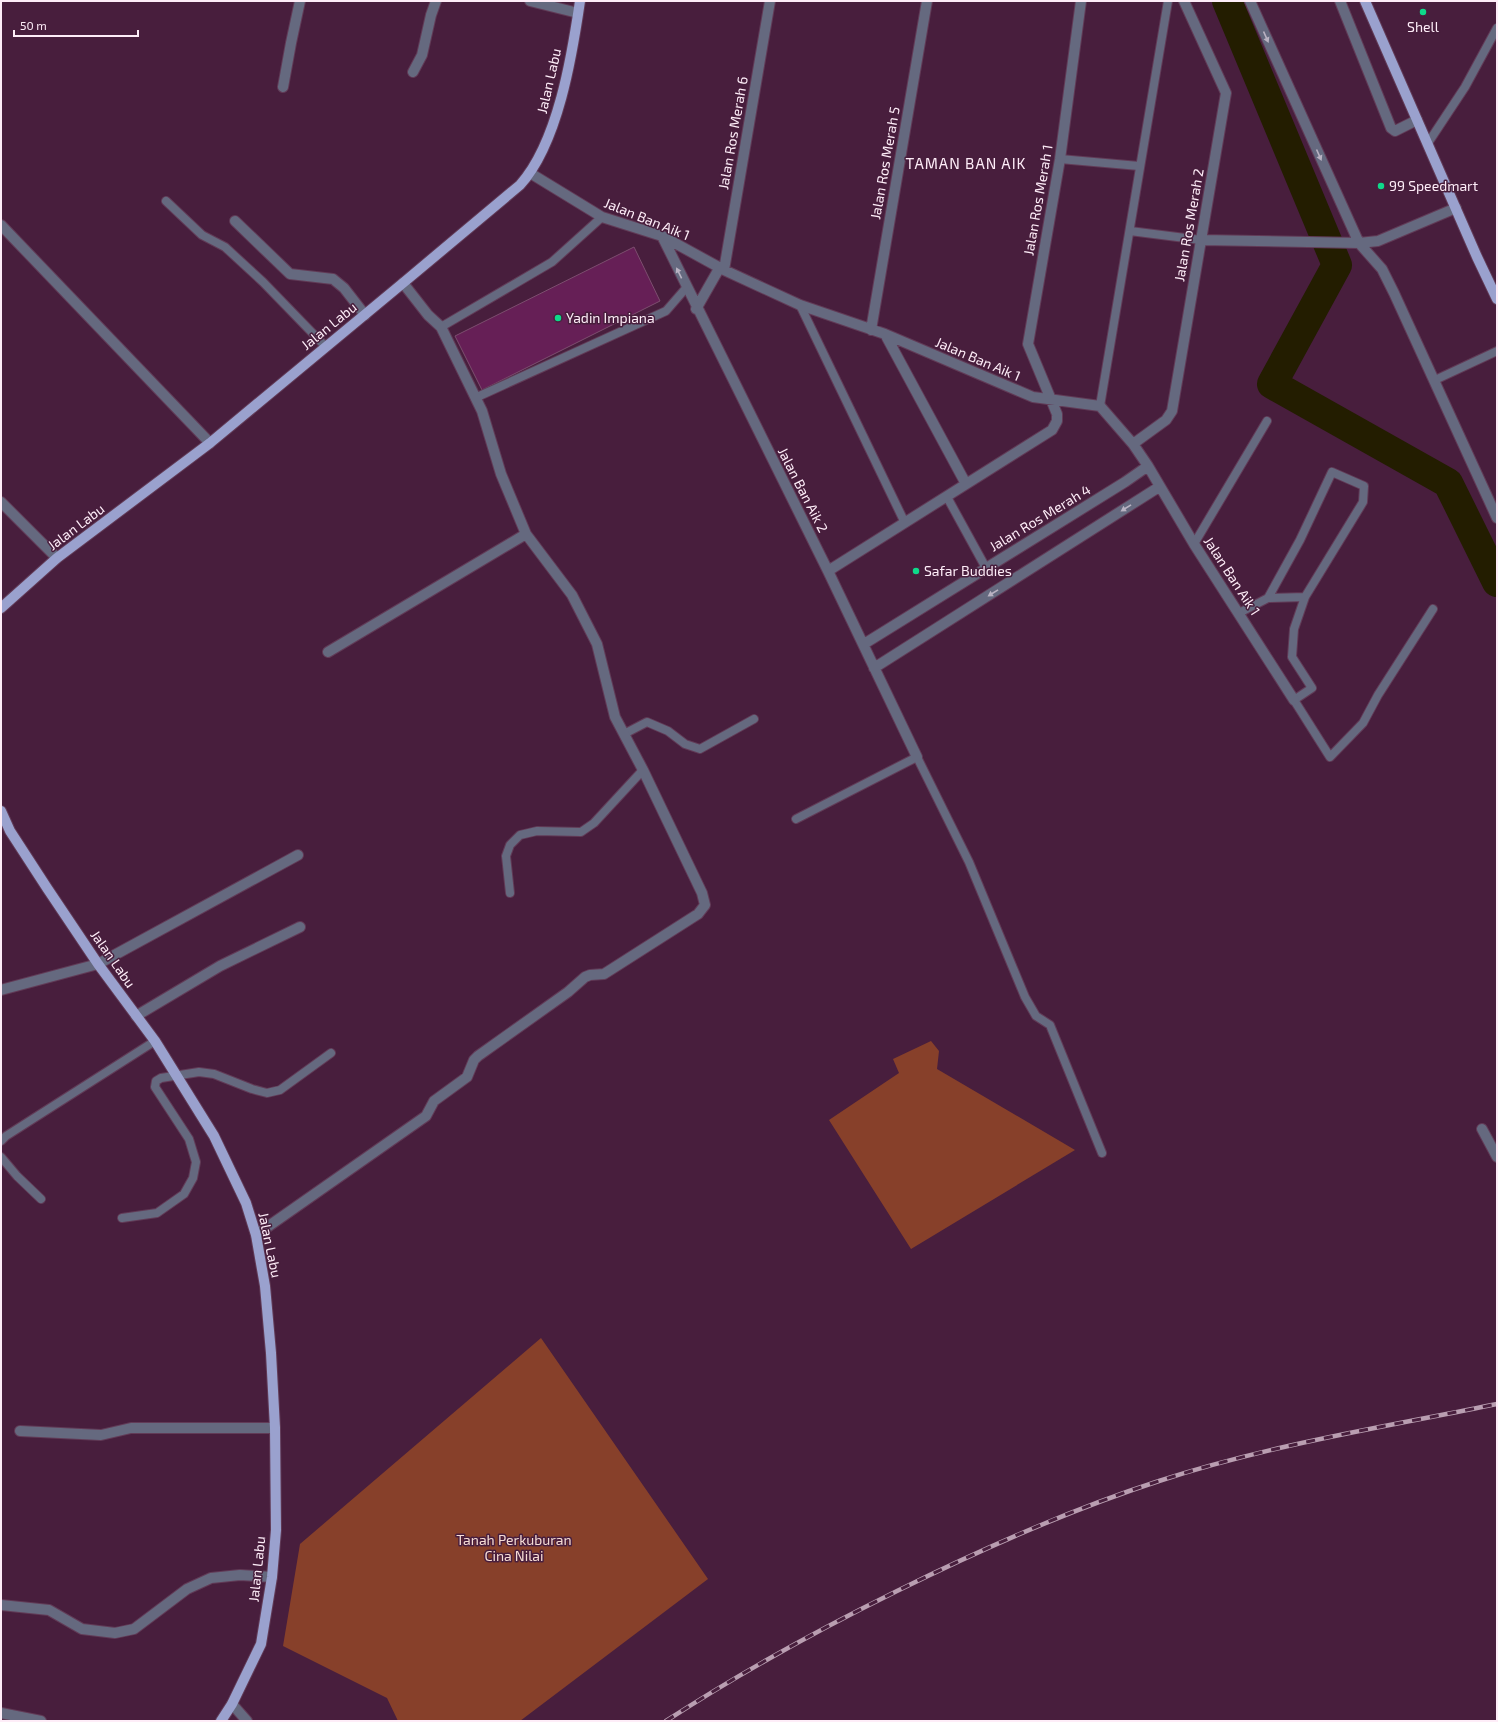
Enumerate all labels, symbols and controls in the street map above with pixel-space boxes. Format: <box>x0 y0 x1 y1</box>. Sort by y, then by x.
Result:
marker: Shell <box>1418 7 1428 17</box>
scale bar <box>14 12 138 38</box>
text: 50 m <box>20 18 47 32</box>
place label: Shell <box>1407 18 1440 35</box>
one-way arrow <box>1263 31 1269 42</box>
street label: Jalan Labu <box>533 47 564 115</box>
street label: Jalan Ros Merah 6 <box>714 75 751 191</box>
street label: Jalan Ros Merah 5 <box>866 105 903 221</box>
street label: Jalan Ros Merah 1 <box>1019 143 1056 257</box>
one-way arrow <box>1316 150 1322 161</box>
district label: TAMAN BAN AIK <box>906 154 1026 172</box>
street label: Jalan Ros Merah 2 <box>1170 167 1207 283</box>
place label: 99 Speedmart <box>1389 177 1478 194</box>
marker: 99 Speedmart <box>1376 181 1386 191</box>
street label: Jalan Ban Aik 1 <box>602 194 692 243</box>
one-way arrow <box>676 268 682 279</box>
street label: Jalan Labu <box>298 298 360 353</box>
place label: Yadin Impiana <box>566 309 655 326</box>
marker: Yadin Impiana <box>553 313 563 323</box>
street label: Jalan Ban Aik 1 <box>933 333 1023 384</box>
street label: Jalan Ban Aik 2 <box>775 444 832 535</box>
street label: Jalan Ros Merah 4 <box>986 481 1094 555</box>
street label: Jalan Labu <box>44 500 107 553</box>
one-way arrow <box>1121 504 1132 512</box>
street label: Jalan Ban Aik 1 <box>1201 533 1264 618</box>
place label: Safar Buddies <box>924 562 1012 579</box>
marker: Safar Buddies <box>911 566 921 576</box>
one-way arrow <box>987 589 999 596</box>
street label: Jalan Labu <box>87 927 139 991</box>
street label: Jalan Labu <box>255 1211 286 1279</box>
park label: Tanah Perkuburan Cina Nilai <box>456 1531 572 1564</box>
street label: Jalan Labu <box>245 1535 268 1603</box>

